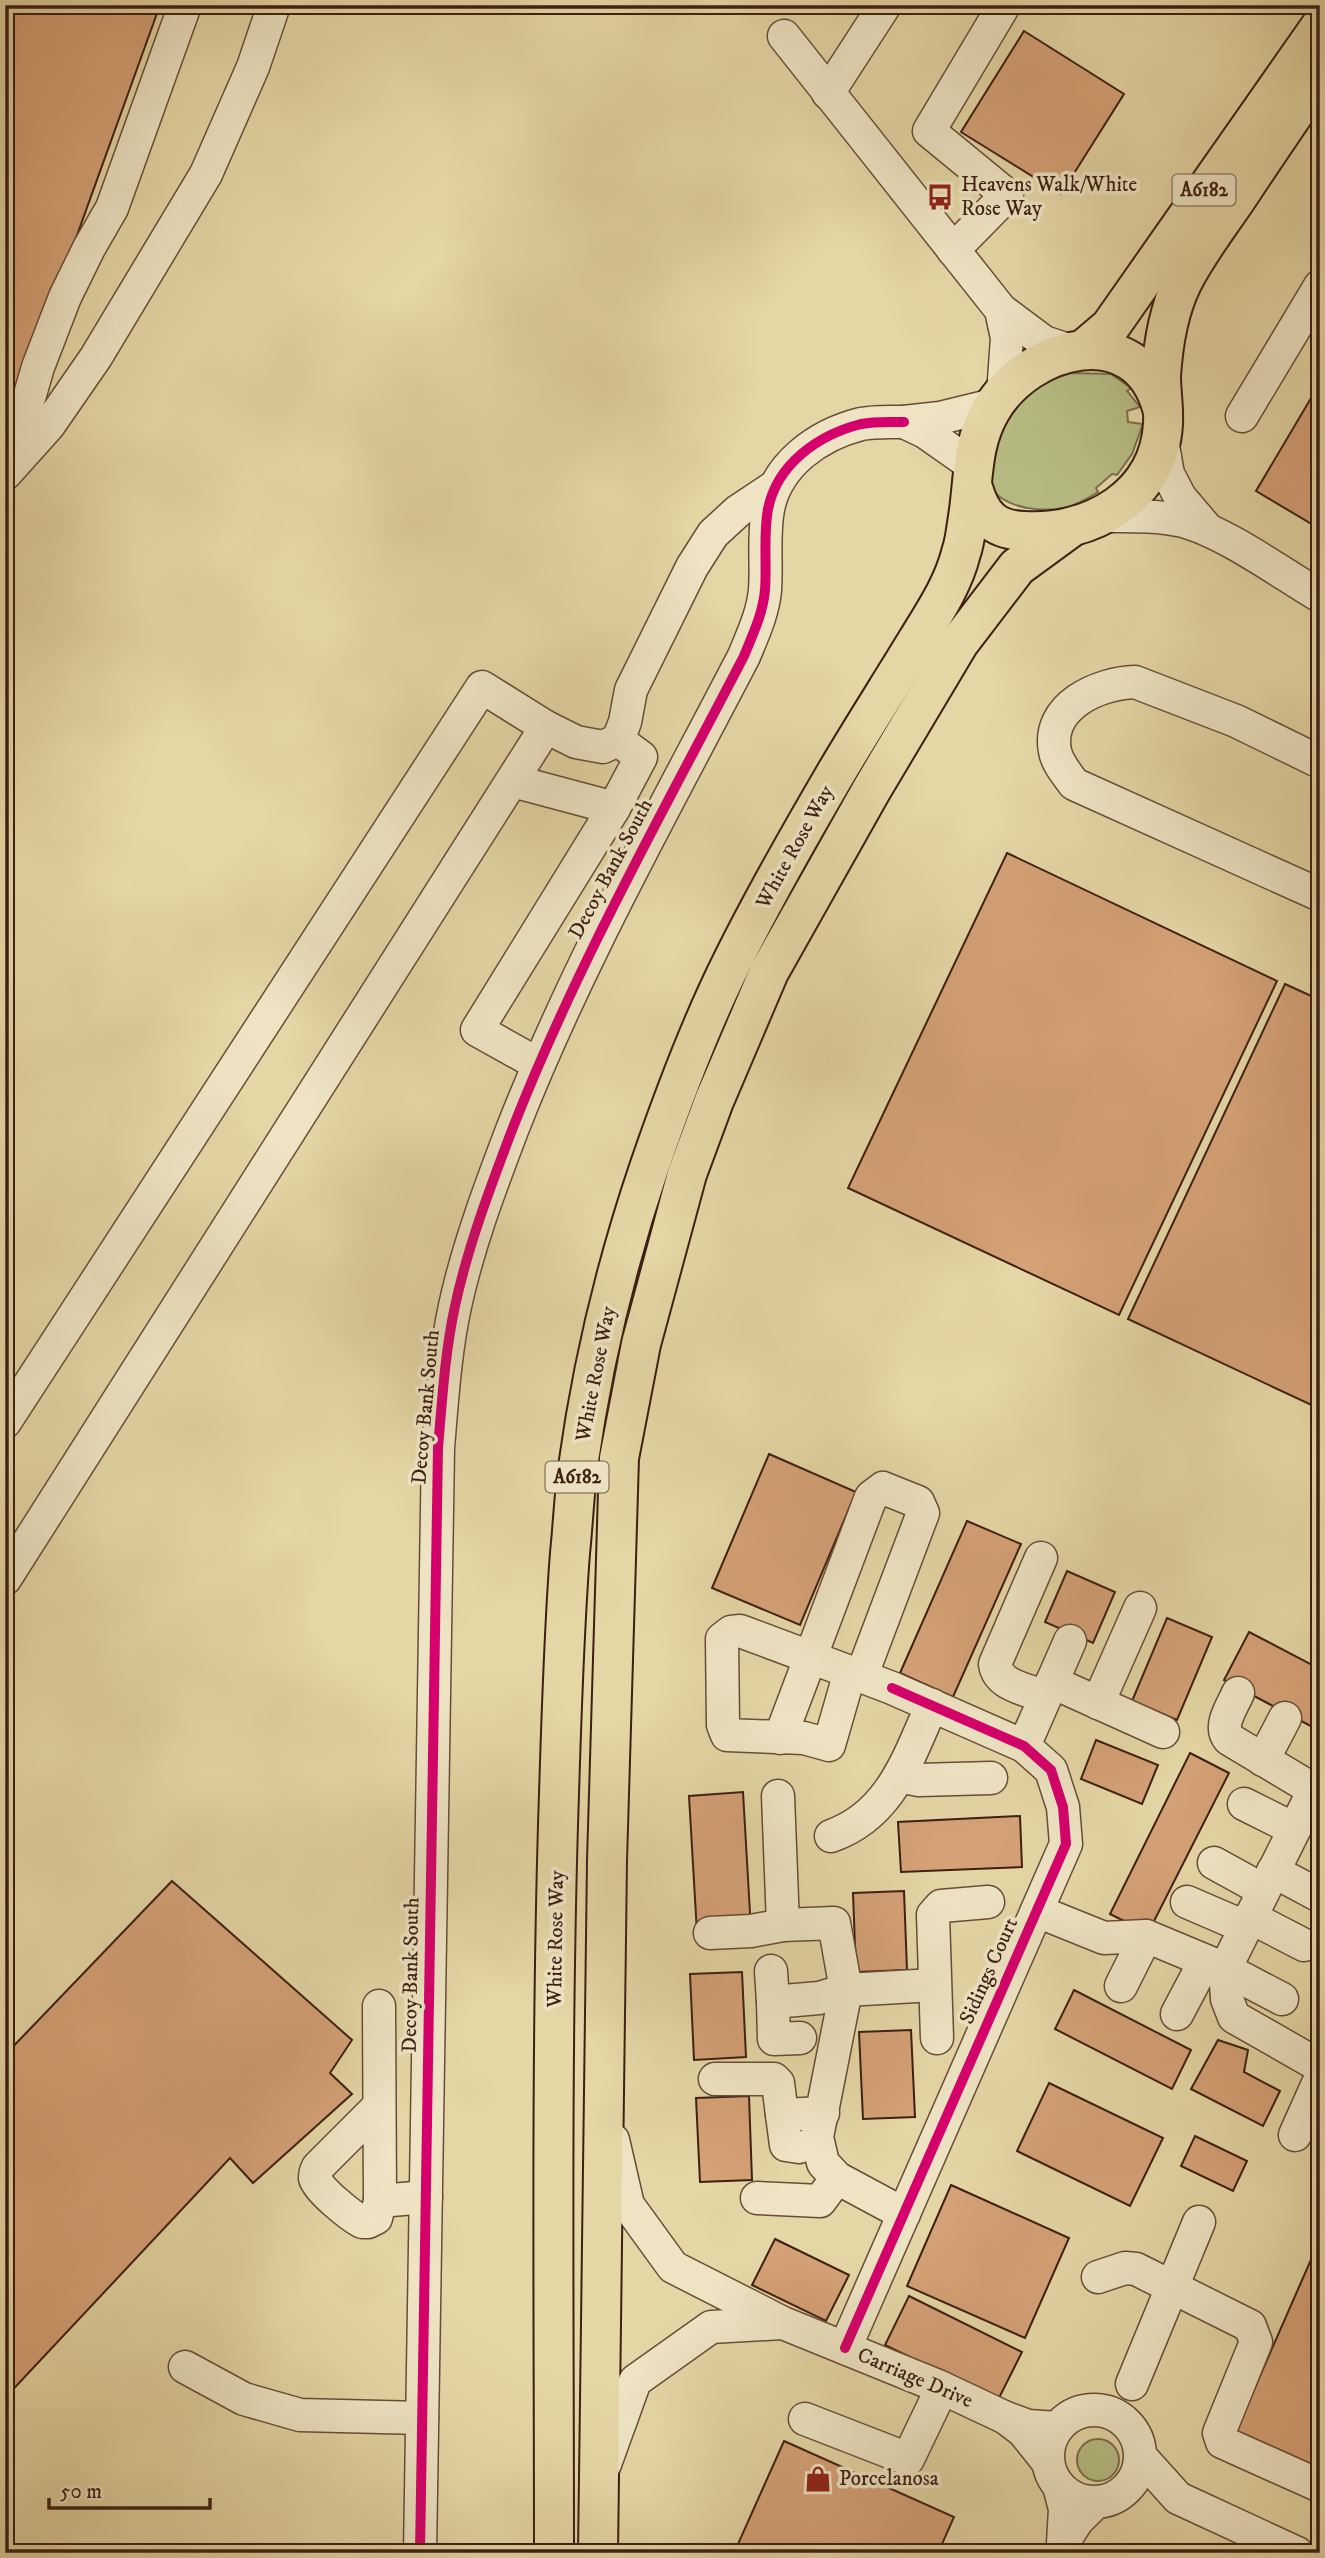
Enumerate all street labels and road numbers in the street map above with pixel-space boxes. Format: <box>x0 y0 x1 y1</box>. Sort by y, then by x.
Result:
road number: A6182 <box>1172 174 1236 206</box>
street label: White Rose Way <box>750 780 840 914</box>
street label: Decoy Bank South <box>563 794 659 944</box>
street label: White Rose Way <box>570 1303 622 1445</box>
street label: Decoy Bank South <box>406 1329 446 1485</box>
road number: A6182 <box>546 1462 608 1492</box>
street label: White Rose Way <box>542 1869 570 2009</box>
street label: Decoy Bank South <box>397 1897 425 2053</box>
street label: Sidings Court <box>954 1913 1024 2028</box>
street label: Carriage Drive <box>853 2342 977 2414</box>

